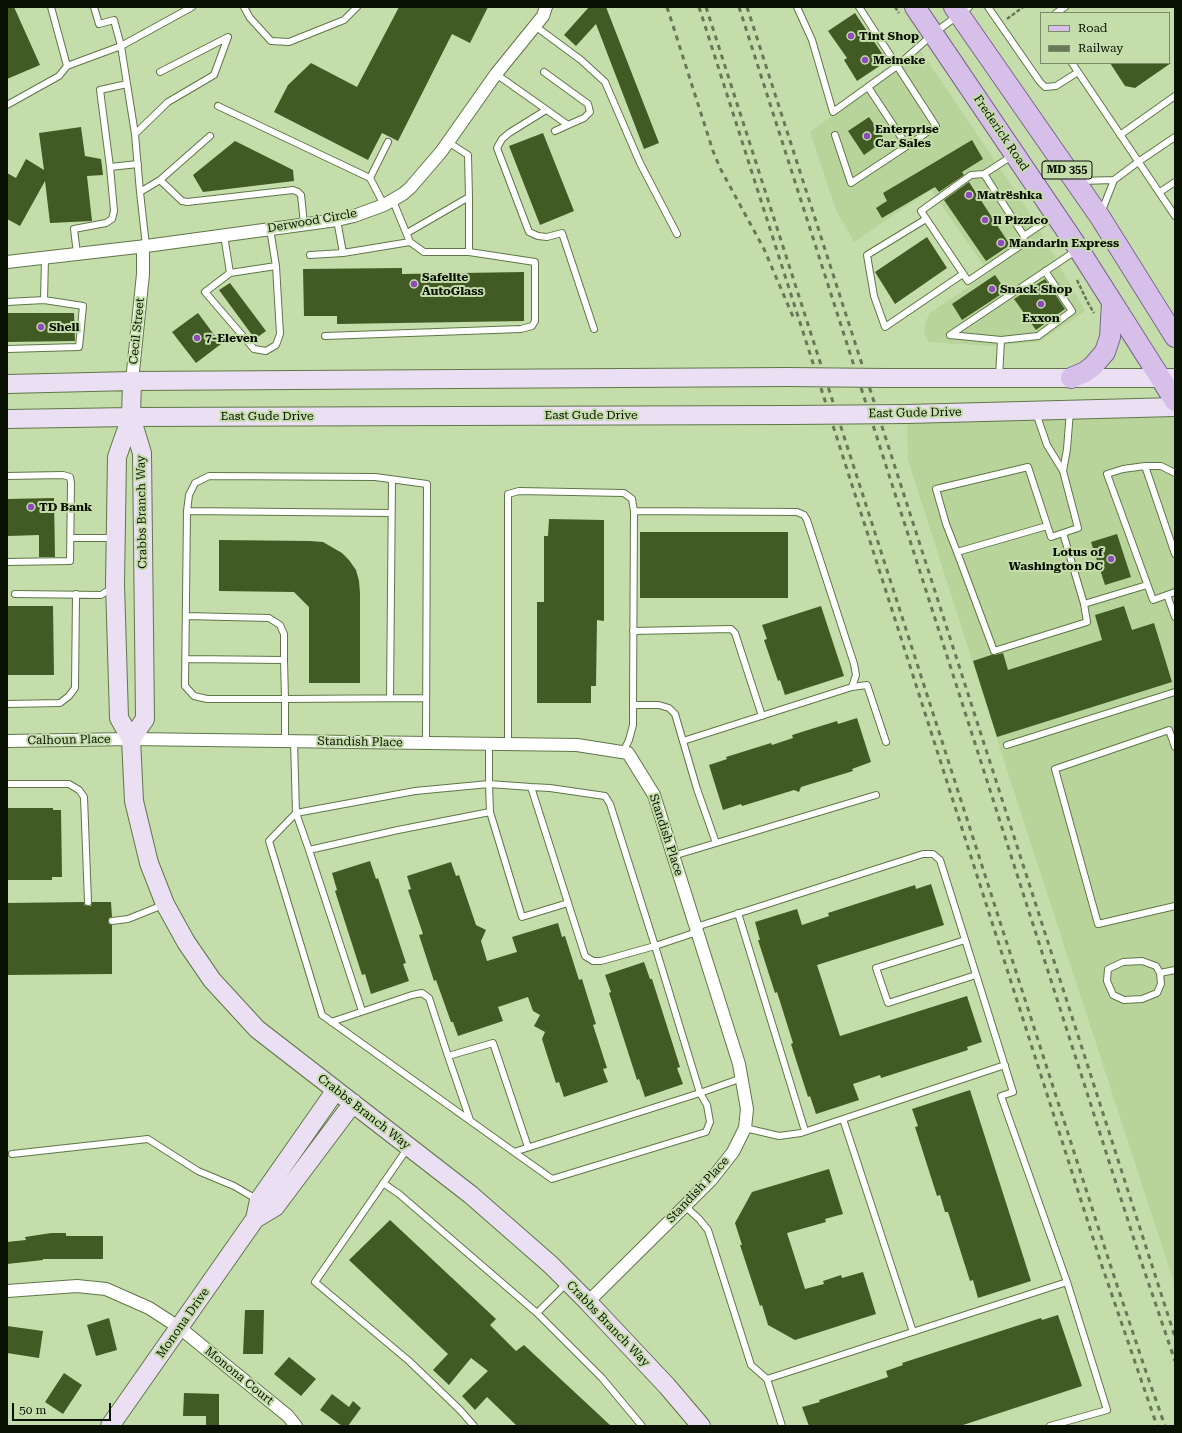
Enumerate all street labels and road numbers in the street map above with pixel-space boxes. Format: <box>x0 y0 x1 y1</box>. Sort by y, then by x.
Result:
street label: Frederick Road <box>970 92 1032 174</box>
road number: MD 355 <box>1042 161 1092 179</box>
street label: Derwood Circle <box>266 206 358 236</box>
street label: Cecil Street <box>126 297 148 365</box>
street label: East Gude Drive <box>868 405 962 421</box>
street label: East Gude Drive <box>544 408 638 422</box>
street label: East Gude Drive <box>220 409 314 423</box>
street label: Crabbs Branch Way <box>134 455 150 569</box>
street label: Calhoun Place <box>27 732 111 748</box>
street label: Standish Place <box>317 734 403 750</box>
street label: Standish Place <box>646 792 686 878</box>
street label: Crabbs Branch Way <box>315 1071 413 1153</box>
street label: Standish Place <box>664 1154 732 1226</box>
street label: Crabbs Branch Way <box>563 1278 653 1370</box>
street label: Monona Drive <box>153 1285 213 1361</box>
street label: Monona Court <box>202 1344 276 1408</box>

